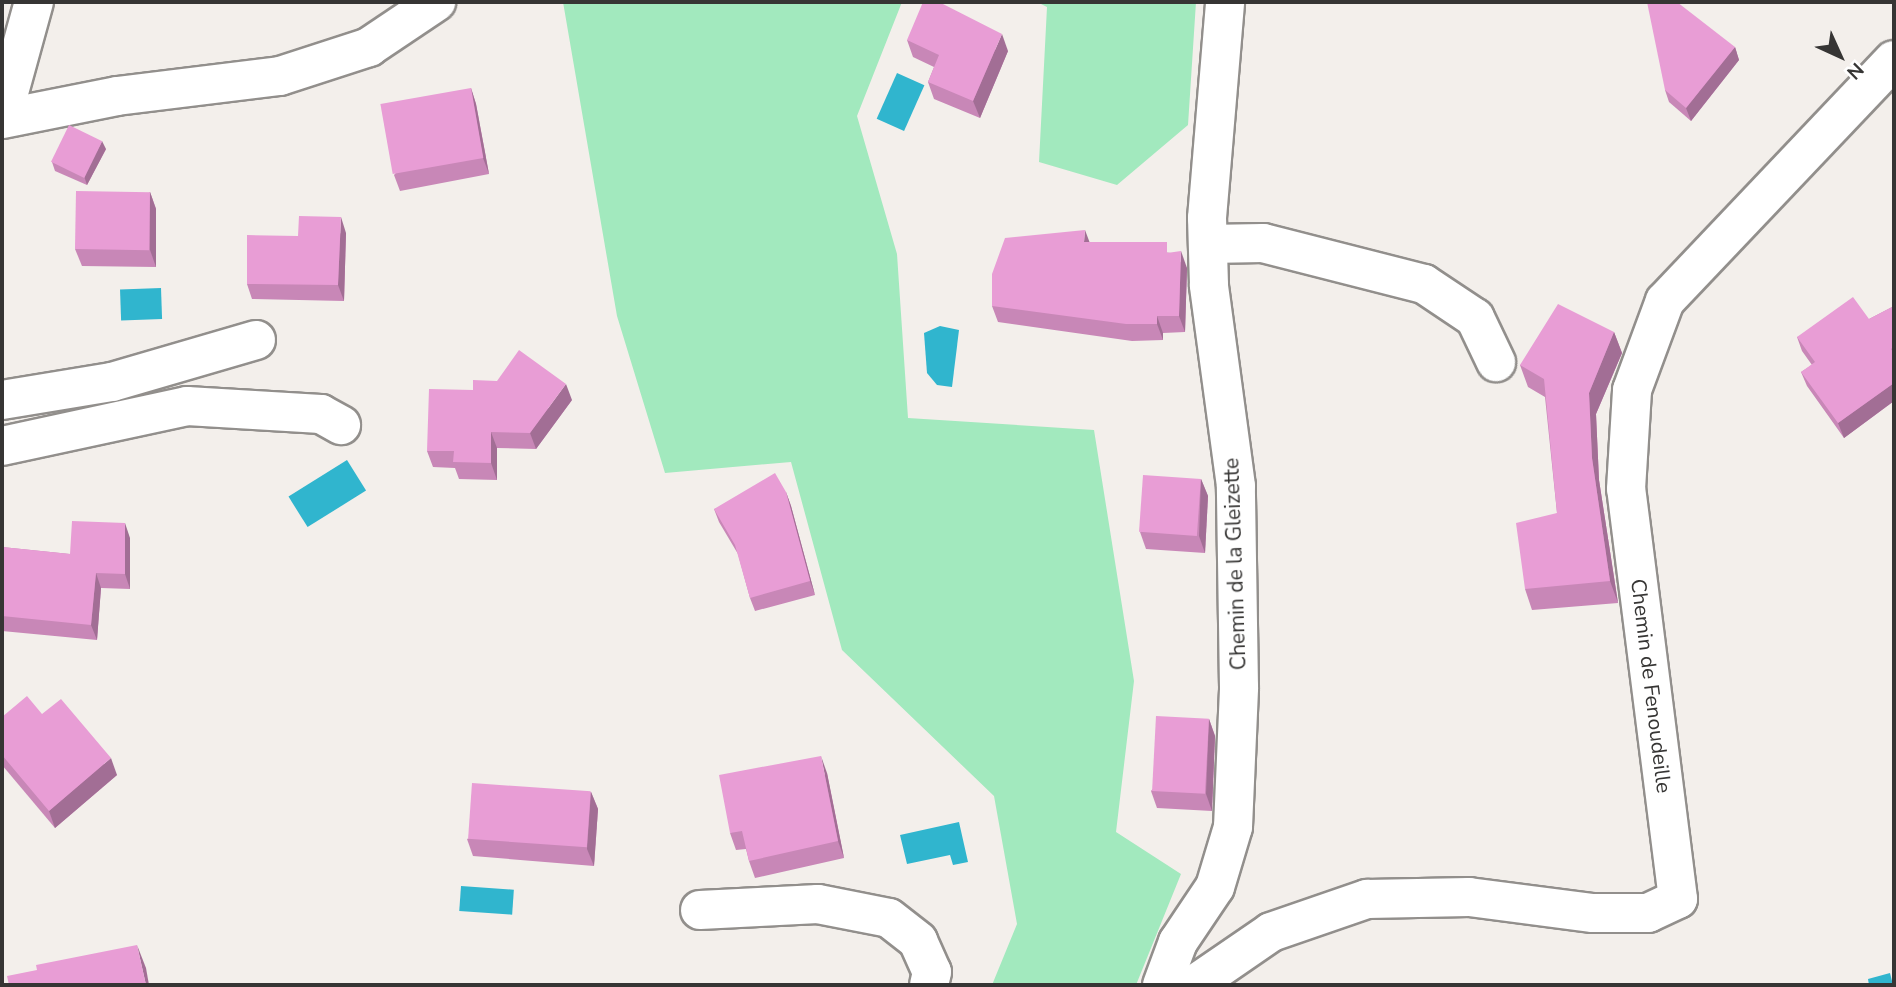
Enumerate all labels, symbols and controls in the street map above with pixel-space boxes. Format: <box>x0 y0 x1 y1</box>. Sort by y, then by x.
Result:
north arrow <box>1805 21 1875 91</box>
text: N <box>1841 57 1869 85</box>
street label: Chemin de la Gleizette <box>1219 457 1251 671</box>
street label: Chemin de Fenoudeille <box>1625 577 1677 795</box>

